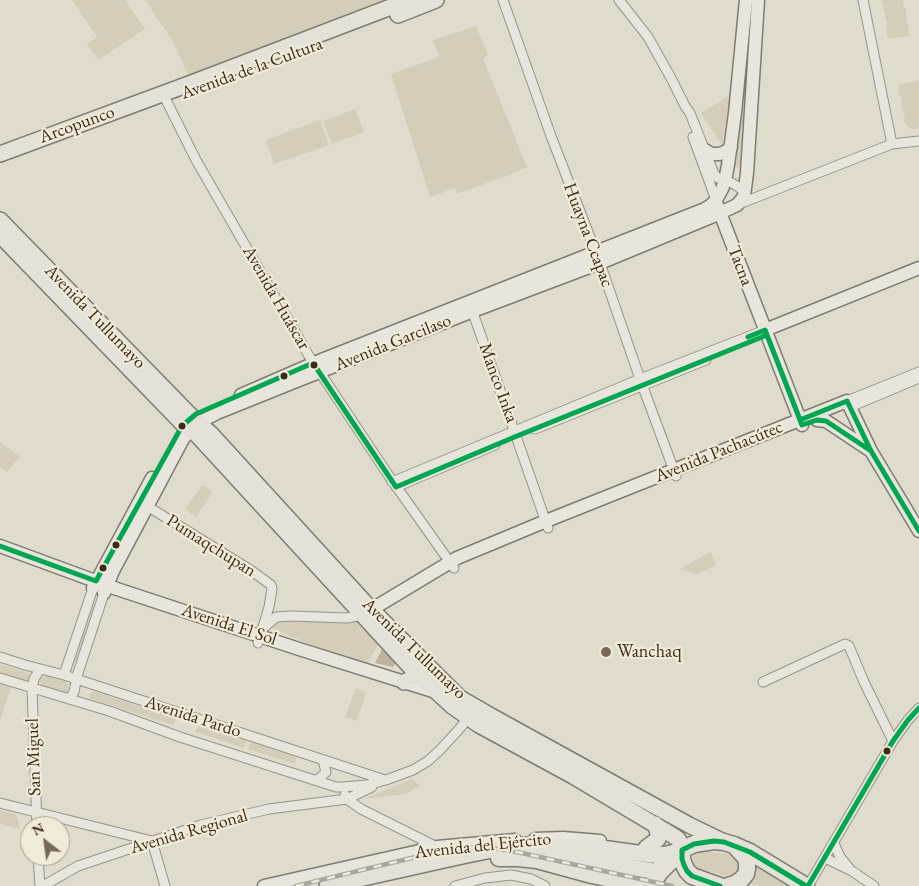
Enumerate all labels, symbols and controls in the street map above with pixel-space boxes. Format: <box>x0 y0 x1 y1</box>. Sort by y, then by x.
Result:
street label: Avenida de la Cultura <box>178 33 326 105</box>
street label: Arcopunco <box>36 101 118 149</box>
street label: Huayna Ccapac <box>558 180 618 290</box>
street label: Avenida Huáscar <box>237 242 315 354</box>
street label: Tacna <box>723 243 757 289</box>
street label: Avenida Tullumayo <box>40 260 150 374</box>
street label: Avenida Garcilaso <box>332 310 454 376</box>
street label: Manco Inka <box>474 340 522 426</box>
unlabelled marker <box>309 360 319 370</box>
unlabelled marker <box>279 371 289 381</box>
street label: Avenida Pachacútec <box>652 416 786 488</box>
unlabelled marker <box>177 421 187 431</box>
street label: Pumaqchupan <box>162 510 260 582</box>
unlabelled marker <box>111 540 121 550</box>
unlabelled marker <box>98 563 108 573</box>
street label: Avenida Tullumayo <box>357 594 471 704</box>
street label: Avenida El Sol <box>179 599 279 651</box>
place label: Wanchaq <box>617 641 682 663</box>
marker: Wanchaq <box>599 645 613 659</box>
street label: Avenida Pardo <box>142 691 244 743</box>
street label: San Miguel <box>22 718 46 796</box>
unlabelled marker <box>882 746 892 756</box>
street label: Avenida Regional <box>128 805 250 859</box>
north arrow <box>20 816 70 866</box>
text: N <box>29 818 47 840</box>
street label: Avenida del Ejército <box>414 828 552 864</box>

